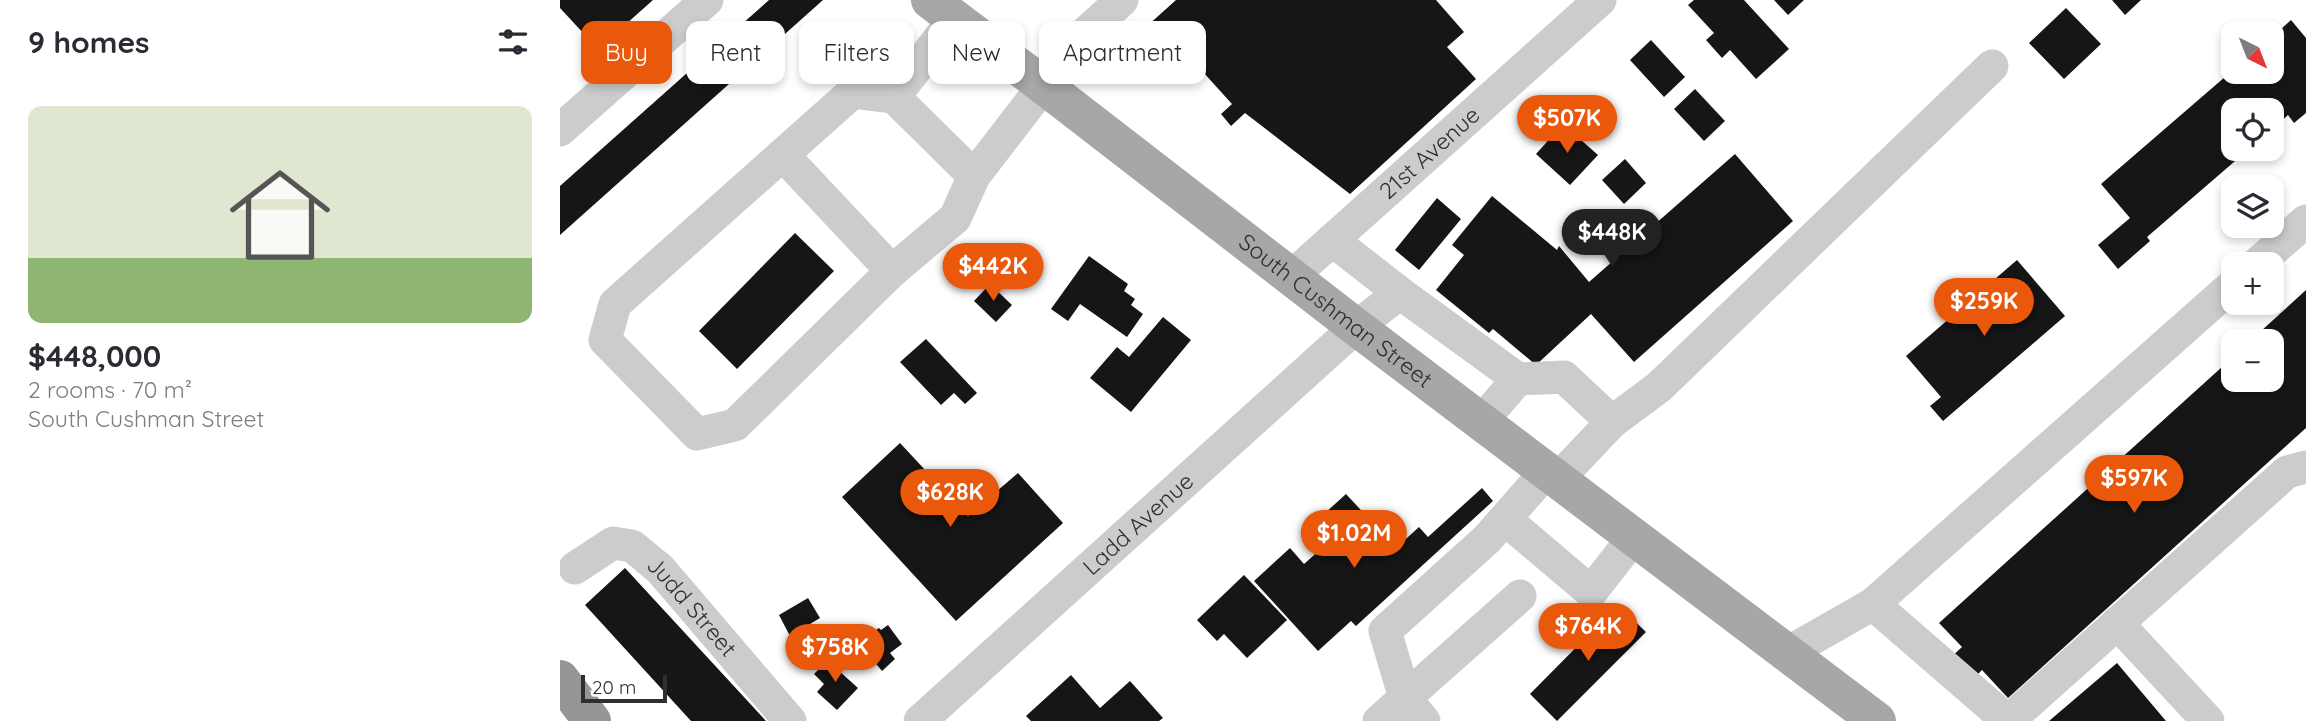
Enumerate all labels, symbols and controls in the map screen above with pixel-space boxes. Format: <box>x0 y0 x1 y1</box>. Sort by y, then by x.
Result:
chip: Buy <box>581 21 672 84</box>
chip: Rent <box>686 21 785 84</box>
chip: Filters <box>799 21 914 84</box>
chip: New <box>928 21 1025 84</box>
chip: Apartment <box>1039 21 1206 84</box>
north arrow <box>2221 21 2284 84</box>
map controls <box>2221 21 2284 392</box>
text: 9 homes <box>28 23 150 61</box>
icon: filters <box>494 23 532 61</box>
pin: $507K <box>1518 96 1616 155</box>
button: locate <box>2221 98 2284 161</box>
street label: 21st Avenue <box>1373 100 1485 205</box>
text: $507K <box>1533 103 1601 132</box>
icon: home <box>217 152 343 278</box>
button: layers <box>2221 175 2284 238</box>
pin: $448K <box>1563 210 1661 269</box>
text: $448K <box>1578 217 1646 246</box>
street label: South Cushman Street <box>1233 227 1439 394</box>
pin: $442K <box>944 244 1042 303</box>
text: $442K <box>959 251 1027 280</box>
button: + <box>2221 252 2284 315</box>
pin: $259K <box>1935 278 2033 338</box>
text: $259K <box>1950 286 2018 315</box>
button: − <box>2221 329 2284 392</box>
text: $448,000 <box>28 337 161 375</box>
text: 2 rooms · 70 m² <box>28 375 192 404</box>
text: South Cushman Street <box>28 404 264 433</box>
pin: $597K <box>2085 456 2183 515</box>
text: $597K <box>2100 463 2168 492</box>
street label: Ladd Avenue <box>1076 466 1199 581</box>
pin: $628K <box>901 470 999 529</box>
text: $628K <box>916 477 984 506</box>
pin: $1.02M <box>1297 510 1411 570</box>
text: $1.02M <box>1317 518 1391 547</box>
street label: Judd Street <box>641 549 743 662</box>
pin: $764K <box>1539 604 1637 663</box>
text: $764K <box>1555 611 1621 640</box>
pin: $758K <box>786 624 884 684</box>
text: $758K <box>801 632 869 661</box>
scale bar <box>581 672 667 704</box>
text: 20 m <box>592 675 636 699</box>

